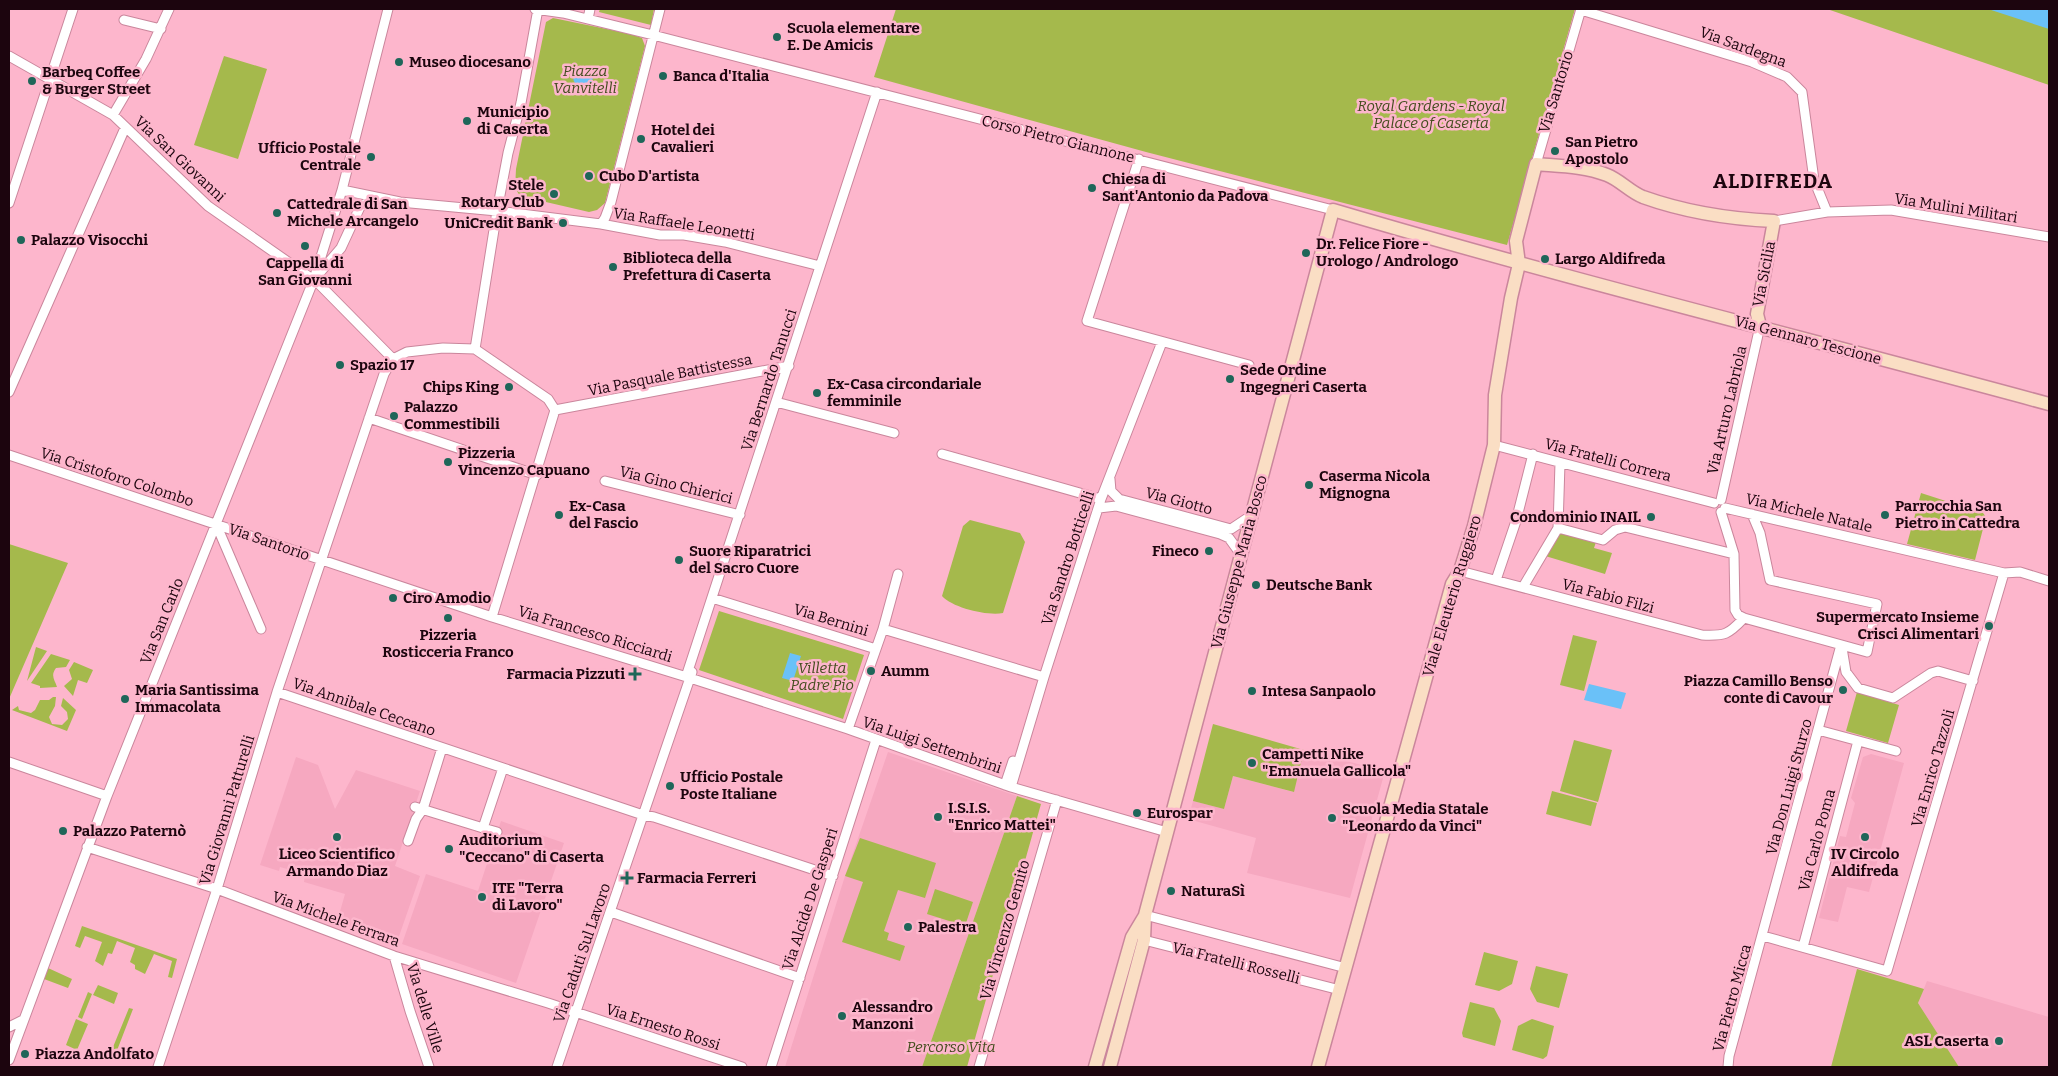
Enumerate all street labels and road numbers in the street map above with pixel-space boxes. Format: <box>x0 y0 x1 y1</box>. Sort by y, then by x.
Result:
street label: Via Sardegna <box>1697 23 1789 71</box>
street label: Via Santorio <box>1535 49 1577 135</box>
street label: Corso Pietro Giannone <box>980 111 1136 167</box>
street label: Via San Giovanni <box>131 112 230 206</box>
street label: Via Mulini Militari <box>1893 189 2019 227</box>
street label: Via Raffaele Leonetti <box>612 204 757 244</box>
street label: Via Sicilia <box>1749 239 1779 309</box>
street label: Via Bernardo Tanucci <box>738 306 801 453</box>
street label: Via Gennaro Tescione <box>1733 312 1883 368</box>
street label: Via Arturo Labriola <box>1703 344 1751 476</box>
street label: Via Pasquale Battistessa <box>586 350 754 400</box>
street label: Via Fratelli Correra <box>1543 434 1673 486</box>
street label: Via Cristoforo Colombo <box>38 444 196 510</box>
street label: Via Gino Chierici <box>618 462 735 508</box>
street label: Via Giuseppe Maria Bosco <box>1207 473 1271 651</box>
street label: Via Giotto <box>1144 483 1214 519</box>
street label: Via Sandro Botticelli <box>1038 488 1098 628</box>
street label: Via Michele Natale <box>1744 490 1874 536</box>
street label: Viale Eleuterio Ruggiero <box>1419 513 1485 679</box>
street label: Via Santorio <box>226 520 312 564</box>
street label: Via San Carlo <box>137 575 187 667</box>
street label: Via Fabio Filzi <box>1560 575 1657 617</box>
street label: Via Bernini <box>791 600 871 640</box>
street label: Via Francesco Ricciardi <box>516 602 675 666</box>
street label: Via Annibale Ceccano <box>290 674 438 740</box>
street label: Via Enrico Tazzoli <box>1908 706 1959 829</box>
street label: Via Luigi Settembrini <box>860 713 1005 778</box>
street label: Via Don Luigi Sturzo <box>1762 717 1816 857</box>
street label: Via Giovanni Patturelli <box>196 732 259 887</box>
street label: Via Carlo Poma <box>1795 787 1839 893</box>
street label: Via Alcide De Gasperi <box>779 825 842 972</box>
street label: Via Vincenzo Gemito <box>976 858 1034 1002</box>
street label: Via Caduti Sul Lavoro <box>550 881 614 1025</box>
street label: Via Michele Ferrara <box>270 888 402 950</box>
street label: Via Fratelli Rosselli <box>1170 938 1302 988</box>
street label: Via Pietro Micca <box>1709 942 1755 1054</box>
street label: Via delle Ville <box>403 961 447 1055</box>
street label: Via Ernesto Rossi <box>603 1000 723 1054</box>

